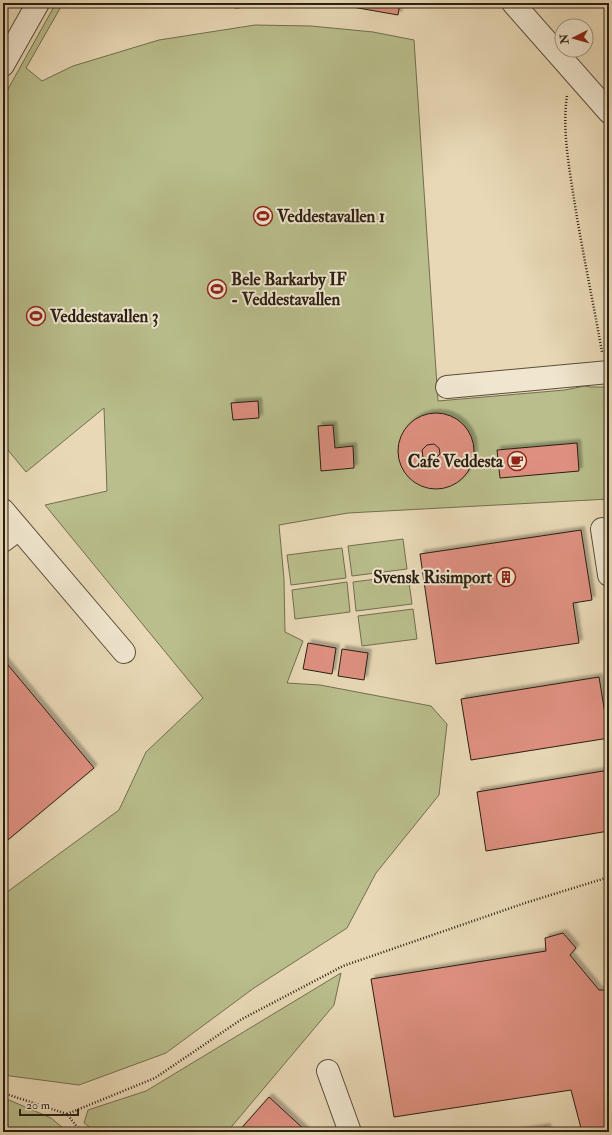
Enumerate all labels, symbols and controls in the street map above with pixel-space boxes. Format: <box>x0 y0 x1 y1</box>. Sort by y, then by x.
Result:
north arrow <box>554 18 594 58</box>
text: N <box>557 32 572 46</box>
sports icon: Veddestavallen 1 <box>252 205 274 227</box>
place label: Veddestavallen 1 <box>276 206 385 227</box>
place label: Bele Barkarby IF - Veddestavallen <box>231 269 347 310</box>
sports icon: Bele Barkarby IF - Veddestavallen <box>206 278 228 300</box>
sports icon: Veddestavallen 3 <box>25 305 47 327</box>
place label: Veddestavallen 3 <box>49 306 159 327</box>
cafe icon: Cafe Veddesta <box>506 450 528 472</box>
place label: Cafe Veddesta <box>408 451 504 472</box>
building icon: Svensk Risimport <box>495 566 517 588</box>
place label: Svensk Risimport <box>373 567 492 589</box>
scale bar <box>20 1091 78 1117</box>
text: 20 m <box>26 1098 51 1113</box>

